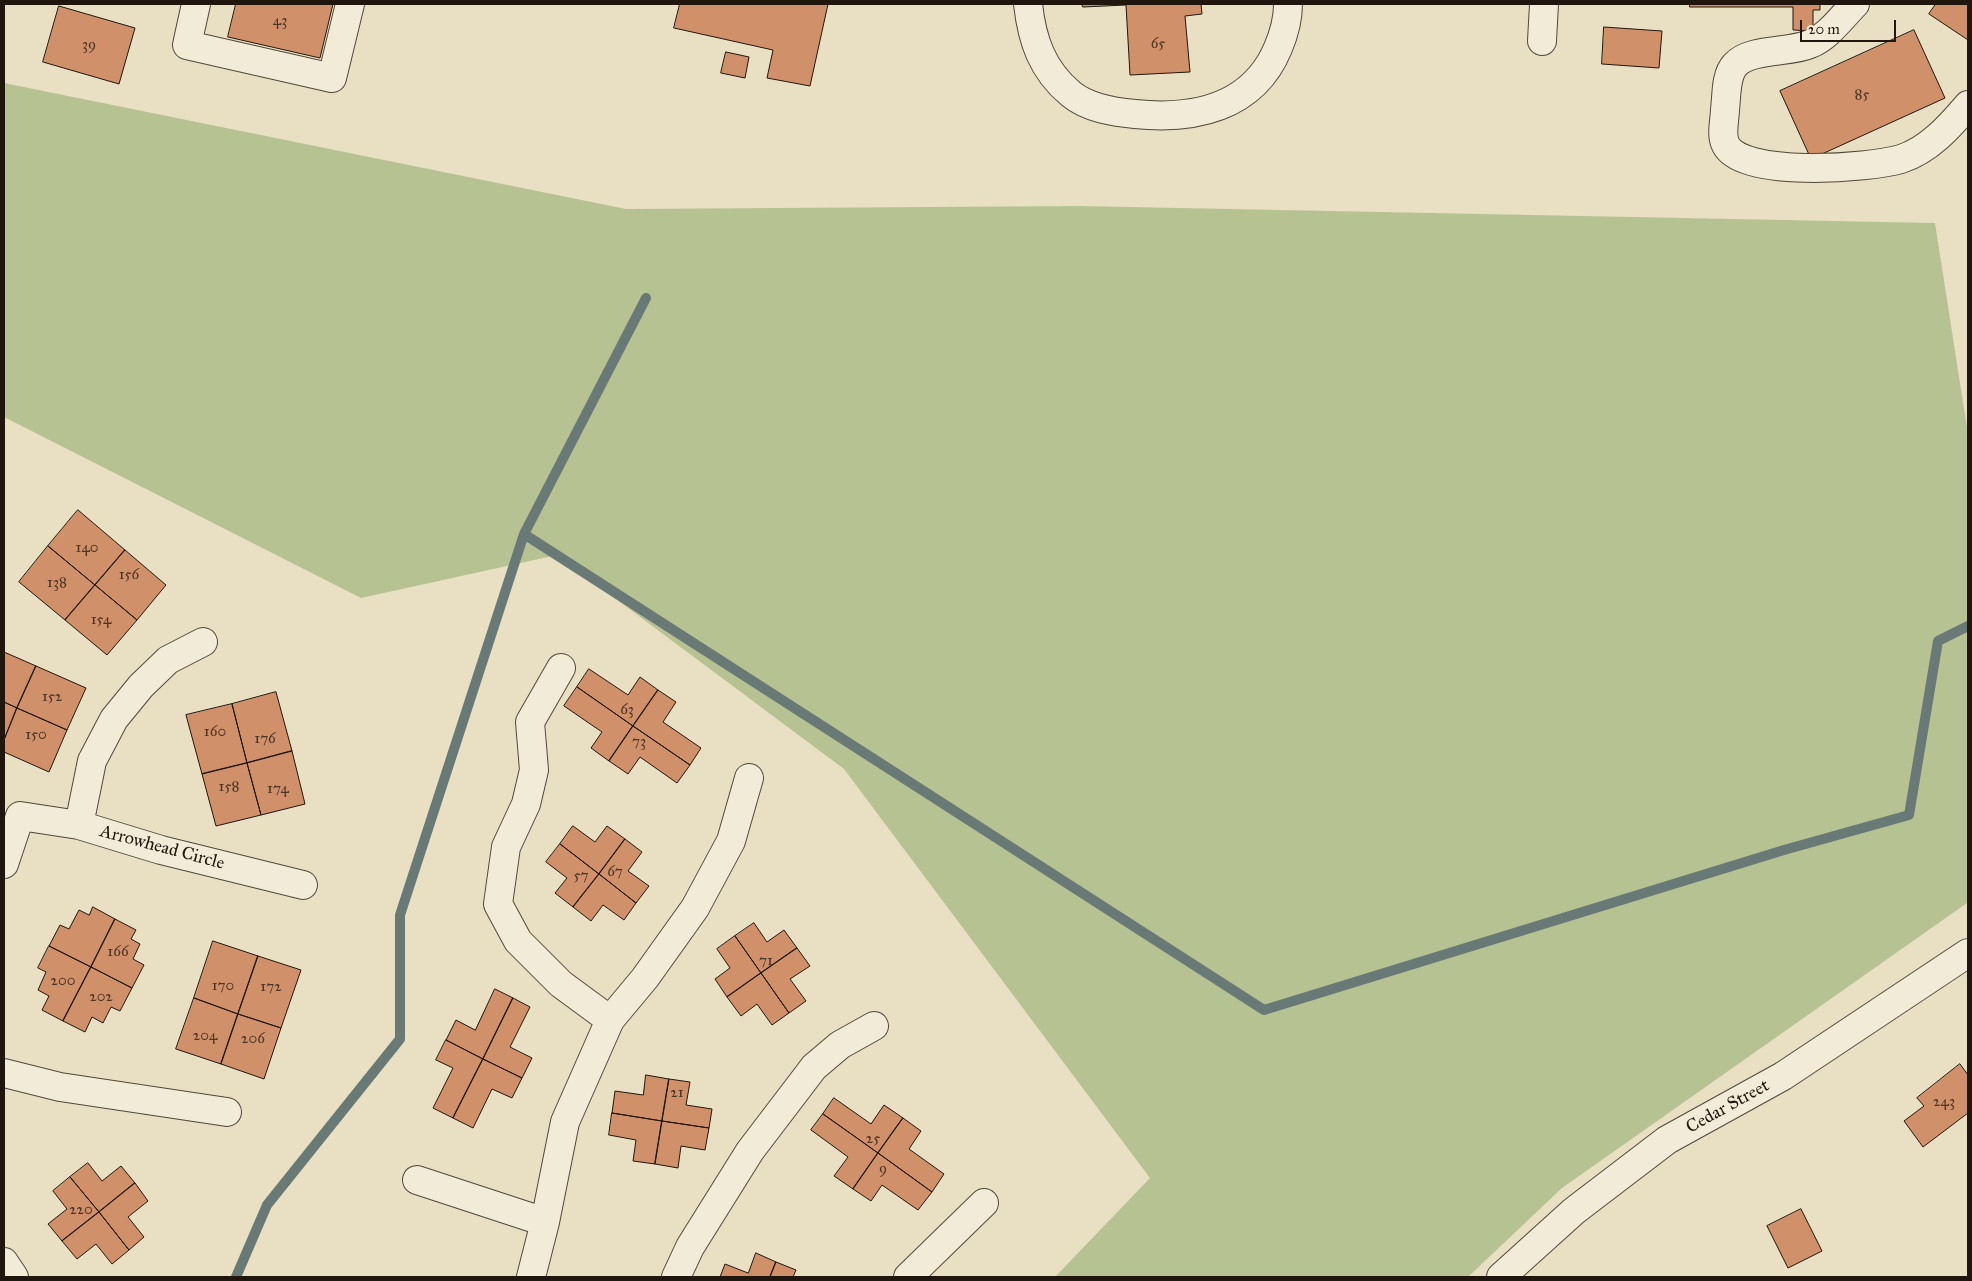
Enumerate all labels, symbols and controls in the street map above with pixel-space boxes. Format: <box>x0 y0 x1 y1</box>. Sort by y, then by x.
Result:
scale bar <box>1802 10 1898 42</box>
house number: 43 <box>273 12 287 30</box>
text: 20 m <box>1808 20 1840 38</box>
house number: 65 <box>1151 35 1165 53</box>
house number: 39 <box>82 36 96 54</box>
house number: 85 <box>1855 86 1869 104</box>
house number: 140 <box>75 539 99 557</box>
house number: 156 <box>119 566 139 584</box>
house number: 138 <box>47 574 67 592</box>
house number: 154 <box>91 611 111 629</box>
house number: 152 <box>42 688 62 706</box>
house number: 63 <box>620 701 634 719</box>
house number: 160 <box>204 723 226 741</box>
house number: 150 <box>25 726 47 744</box>
house number: 176 <box>254 730 276 748</box>
house number: 73 <box>632 733 646 751</box>
house number: 158 <box>219 778 239 796</box>
house number: 174 <box>267 780 289 798</box>
street label: Arrowhead Circle <box>97 821 227 875</box>
house number: 67 <box>607 863 623 881</box>
house number: 57 <box>574 867 588 885</box>
house number: 166 <box>107 943 129 961</box>
house number: 71 <box>759 952 773 970</box>
house number: 200 <box>51 972 75 990</box>
house number: 170 <box>212 977 234 995</box>
house number: 172 <box>260 978 282 996</box>
house number: 202 <box>89 988 113 1006</box>
house number: 204 <box>193 1027 217 1045</box>
house number: 206 <box>241 1030 265 1048</box>
street label: Cedar Street <box>1683 1075 1773 1139</box>
house number: 21 <box>670 1084 684 1102</box>
house number: 243 <box>1933 1093 1955 1111</box>
house number: 25 <box>866 1130 880 1148</box>
house number: 9 <box>879 1160 887 1178</box>
house number: 220 <box>69 1201 93 1219</box>

